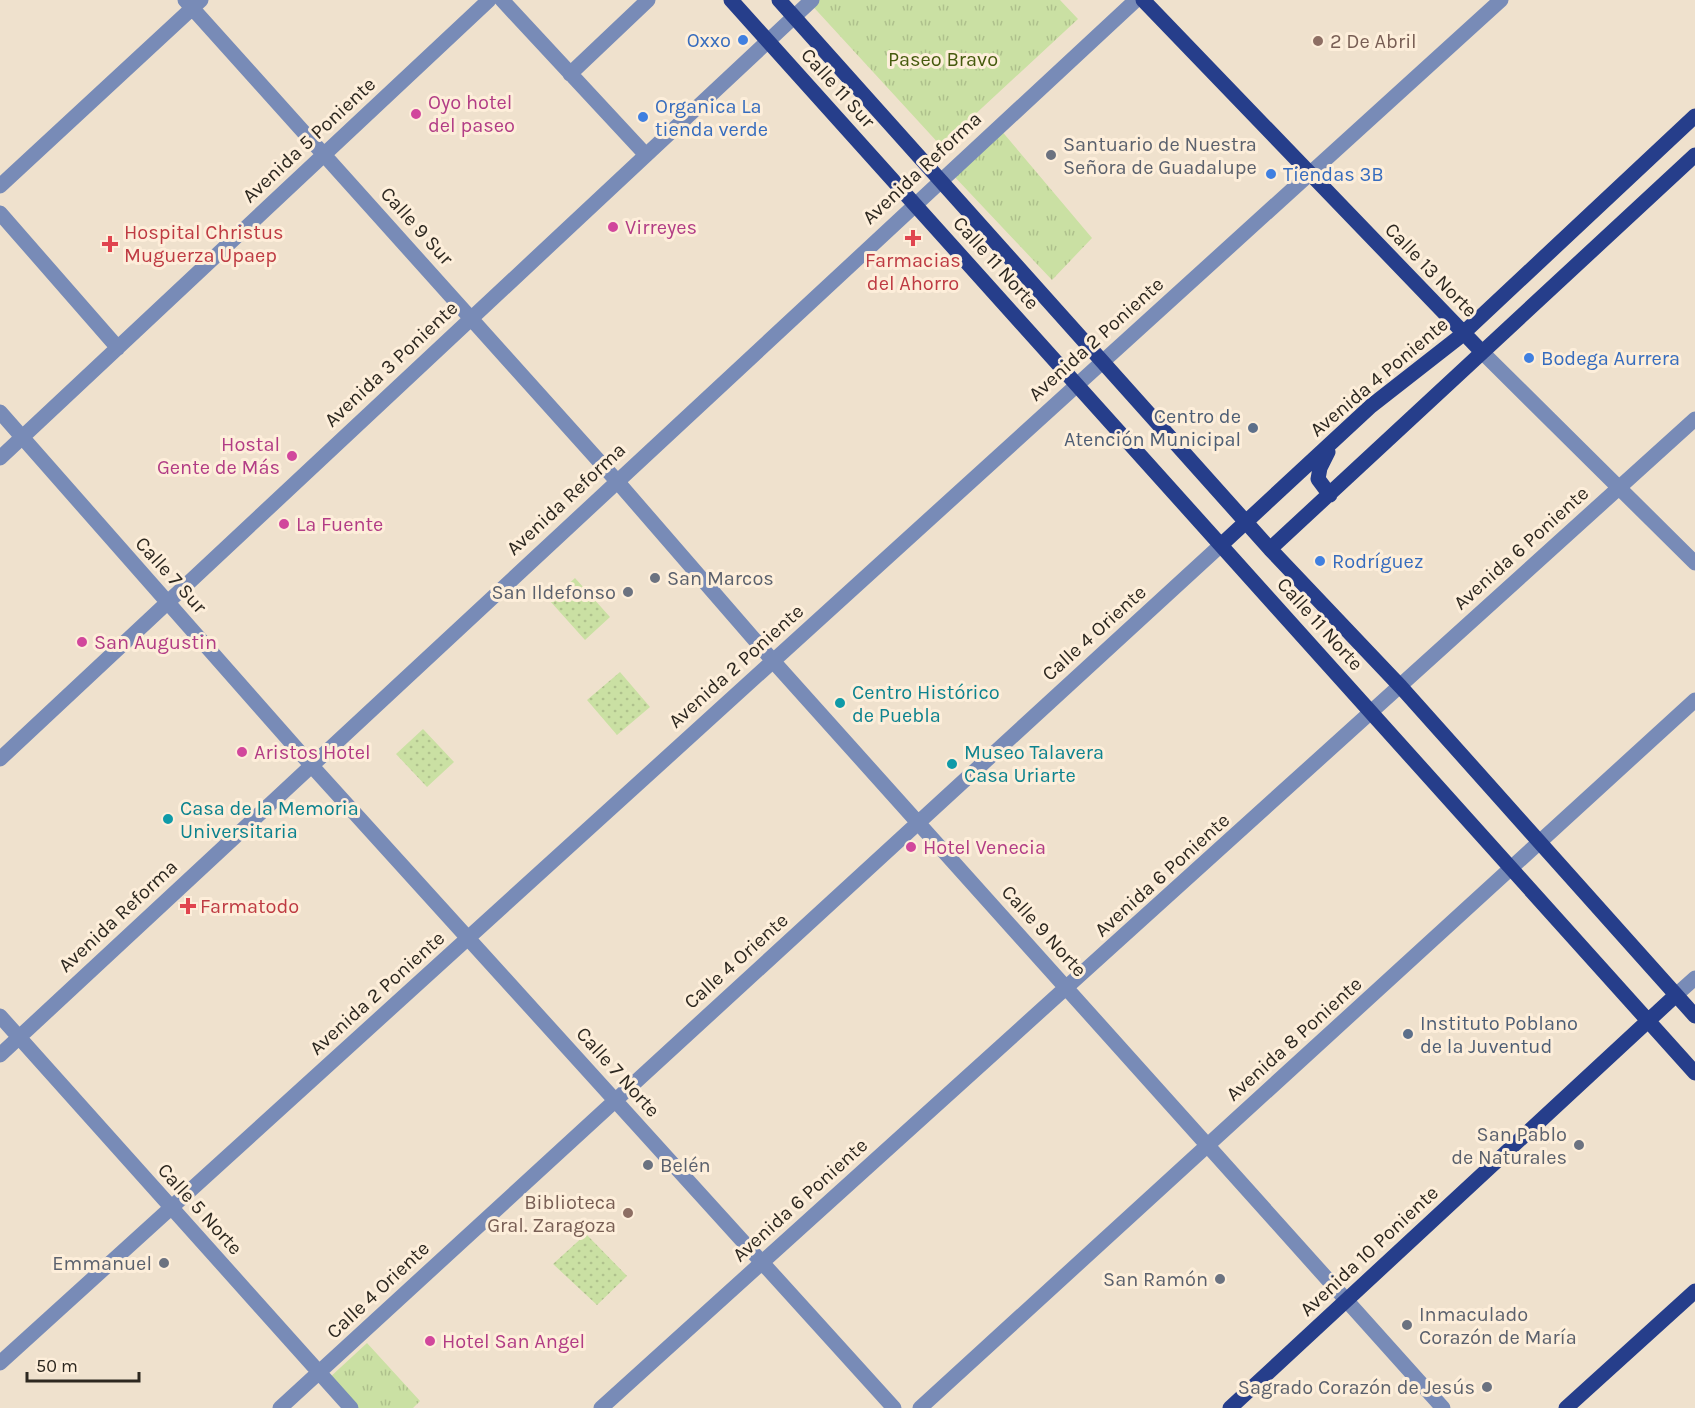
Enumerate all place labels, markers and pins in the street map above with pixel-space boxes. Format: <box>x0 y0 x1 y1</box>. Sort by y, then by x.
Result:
place label: Oxxo <box>687 29 731 52</box>
place label: 2 De Abril <box>1330 30 1417 53</box>
marker: Oxxo <box>736 33 750 47</box>
marker: 2 De Abril <box>1311 34 1325 48</box>
place label: Oyo hotel del paseo <box>428 91 515 137</box>
place label: Organica La tienda verde <box>655 95 768 141</box>
marker: Oyo hotel del paseo <box>409 107 423 121</box>
marker: Organica La tienda verde <box>636 110 650 124</box>
place label: Santuario de Nuestra Señora de Guadalupe <box>1063 133 1257 179</box>
marker: Santuario de Nuestra Señora de Guadalupe <box>1044 148 1058 162</box>
place label: Tiendas 3B <box>1283 163 1384 186</box>
marker: Tiendas 3B <box>1264 167 1278 181</box>
place label: Virreyes <box>625 216 697 239</box>
marker: Virreyes <box>606 220 620 234</box>
place label: Hospital Christus Muguerza Upaep <box>124 221 284 267</box>
marker: Farmacias del Ahorro <box>906 231 920 245</box>
marker: Hospital Christus Muguerza Upaep <box>101 235 119 253</box>
place label: Farmacias del Ahorro <box>865 249 961 295</box>
place label: Bodega Aurrera <box>1541 347 1680 370</box>
marker: Bodega Aurrera <box>1522 351 1536 365</box>
place label: Centro de Atención Municipal <box>1064 405 1241 451</box>
marker: Centro de Atención Municipal <box>1246 421 1260 435</box>
place label: Hostal Gente de Más <box>157 433 280 479</box>
marker: Hostal Gente de Más <box>285 449 299 463</box>
place label: La Fuente <box>296 513 383 536</box>
marker: La Fuente <box>277 517 291 531</box>
place label: Rodríguez <box>1332 550 1423 573</box>
marker: Rodríguez <box>1313 554 1327 568</box>
place label: San Marcos <box>667 567 774 590</box>
marker: San Marcos <box>648 571 662 585</box>
place label: San Ildefonso <box>491 581 616 604</box>
marker: San Ildefonso <box>621 585 635 599</box>
place label: San Augustin <box>94 631 217 654</box>
marker: San Augustin <box>75 635 89 649</box>
place label: Centro Histórico de Puebla <box>852 681 1000 727</box>
marker: Centro Histórico de Puebla <box>833 696 847 710</box>
place label: Aristos Hotel <box>254 741 371 764</box>
place label: Museo Talavera Casa Uriarte <box>964 741 1104 787</box>
marker: Aristos Hotel <box>235 745 249 759</box>
marker: Museo Talavera Casa Uriarte <box>945 757 959 771</box>
place label: Casa de la Memoria Universitaria <box>180 797 359 843</box>
marker: Casa de la Memoria Universitaria <box>161 812 175 826</box>
place label: Hotel Venecia <box>923 836 1046 859</box>
marker: Hotel Venecia <box>904 840 918 854</box>
place label: Farmatodo <box>200 895 299 918</box>
marker: Farmatodo <box>181 899 195 913</box>
place label: Instituto Poblano de la Juventud <box>1420 1012 1578 1058</box>
marker: Instituto Poblano de la Juventud <box>1401 1027 1415 1041</box>
place label: San Pablo de Naturales <box>1451 1123 1567 1169</box>
marker: San Pablo de Naturales <box>1572 1138 1586 1152</box>
place label: Belén <box>660 1154 711 1177</box>
marker: Belén <box>641 1158 655 1172</box>
place label: Biblioteca Gral. Zaragoza <box>487 1191 616 1237</box>
marker: Biblioteca Gral. Zaragoza <box>621 1206 635 1220</box>
place label: Emmanuel <box>52 1252 152 1275</box>
marker: Emmanuel <box>157 1256 171 1270</box>
place label: San Ramón <box>1103 1268 1208 1291</box>
marker: San Ramón <box>1213 1272 1227 1286</box>
place label: Inmaculado Corazón de María <box>1419 1303 1577 1349</box>
marker: Inmaculado Corazón de María <box>1400 1318 1414 1332</box>
place label: Hotel San Angel <box>442 1330 585 1353</box>
marker: Hotel San Angel <box>423 1334 437 1348</box>
place label: Sagrado Corazón de Jesús <box>1238 1376 1475 1399</box>
marker: Sagrado Corazón de Jesús <box>1480 1380 1494 1394</box>

